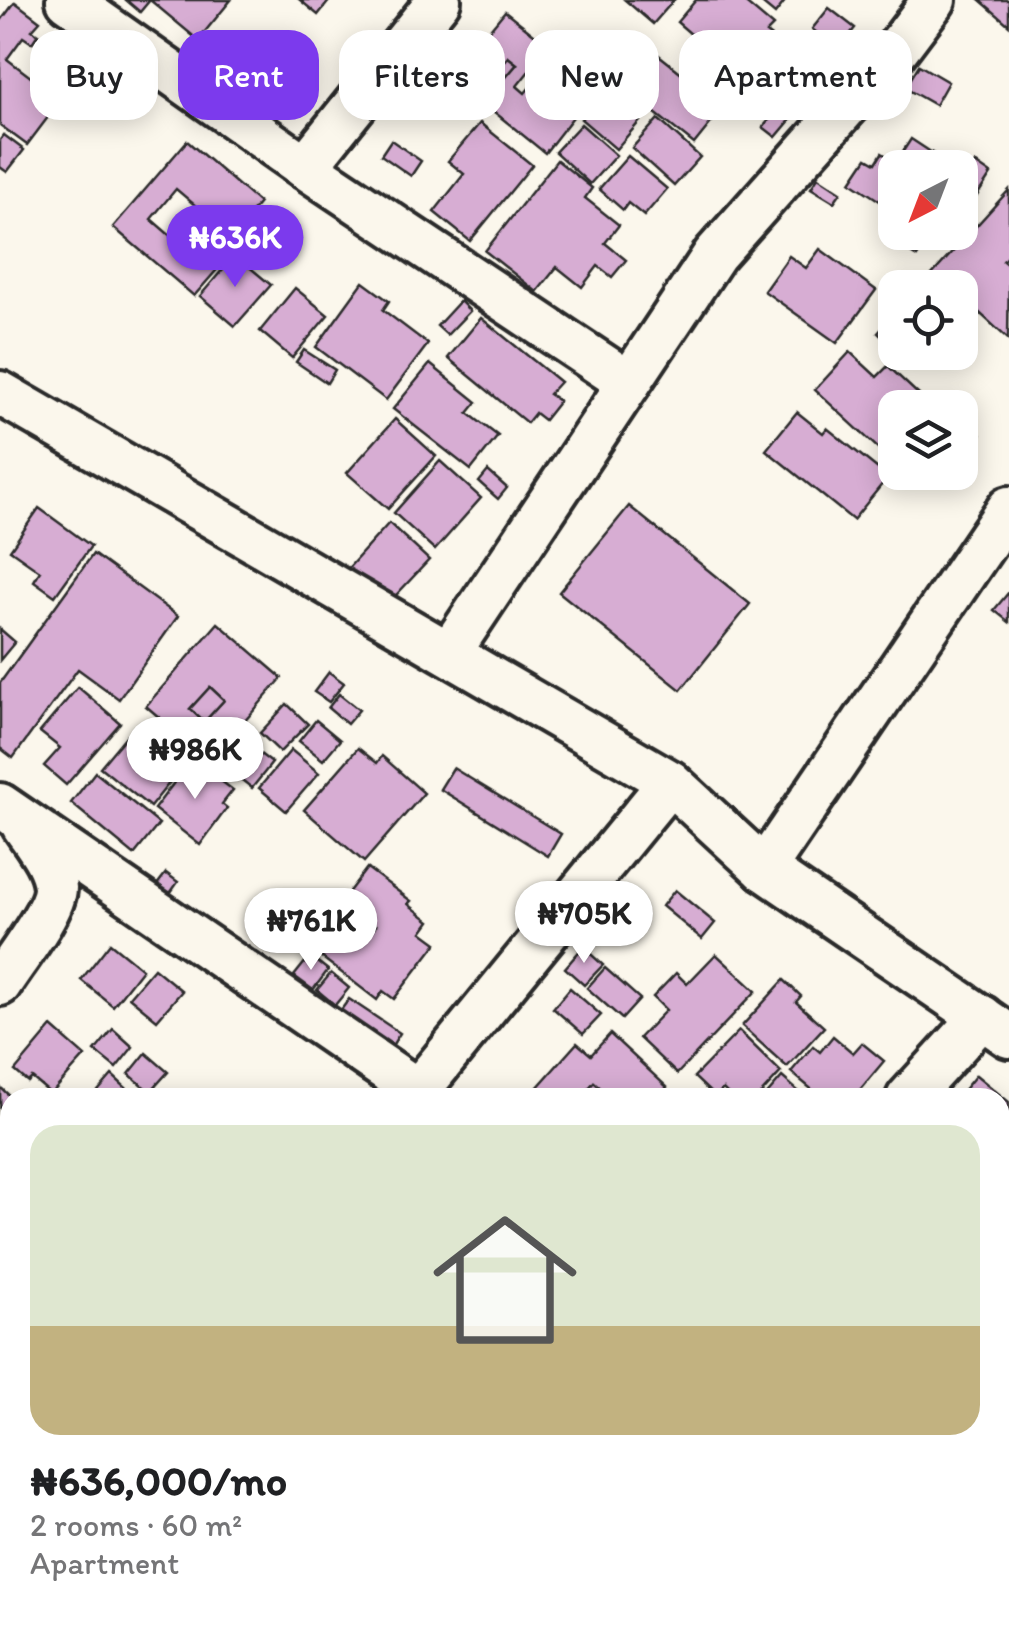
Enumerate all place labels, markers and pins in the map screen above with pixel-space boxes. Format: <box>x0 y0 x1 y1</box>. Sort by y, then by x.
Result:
pin: ₦636K <box>165 205 305 290</box>
pin: ₦986K <box>125 717 265 802</box>
pin: ₦705K <box>514 881 654 966</box>
pin: ₦761K <box>241 888 381 973</box>

